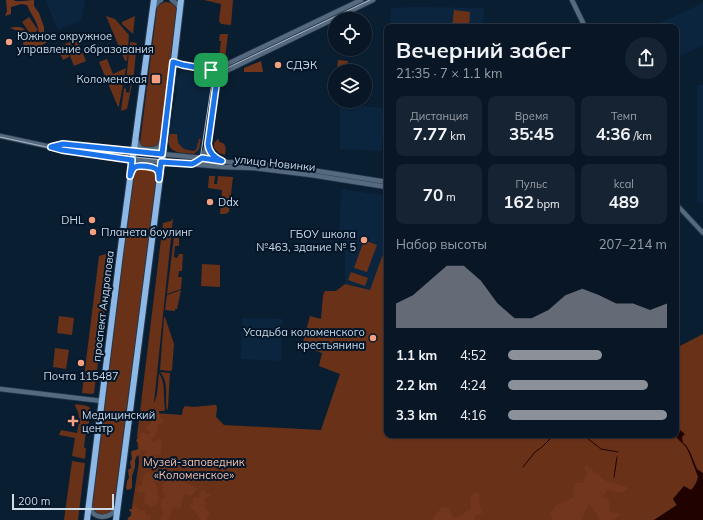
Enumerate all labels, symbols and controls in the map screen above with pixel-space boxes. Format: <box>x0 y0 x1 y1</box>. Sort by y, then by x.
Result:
map controls <box>328 12 372 108</box>
button: locate <box>328 12 372 56</box>
place label: Южное окружное управление образования <box>17 29 154 56</box>
text: Вечерний забег <box>396 36 571 64</box>
marker: Южное окружное управление образования <box>4 37 14 47</box>
button: share <box>625 37 667 79</box>
pin <box>194 53 228 87</box>
place label: СДЭК <box>286 58 318 72</box>
icon: arrive <box>200 59 222 81</box>
marker: СДЭК <box>273 60 283 70</box>
button: layers <box>328 64 372 108</box>
text: 21:35 · 7 × 1.1 km <box>396 65 502 81</box>
place label: Коломенская <box>76 72 147 86</box>
marker: Коломенская <box>150 73 162 85</box>
text: Дистанция <box>410 109 468 123</box>
text: Время <box>515 109 548 123</box>
text: Темп <box>611 109 637 123</box>
text: 7.77 <box>413 123 447 144</box>
text: 35:45 <box>509 123 554 144</box>
text: 4:36 <box>596 123 631 144</box>
text: km <box>447 129 466 143</box>
text: /km <box>631 129 652 143</box>
street label: улица Новинки <box>234 152 316 174</box>
text: Пульс <box>515 177 548 191</box>
text: kcal <box>614 177 634 191</box>
text: 70 <box>423 184 443 205</box>
text: m <box>443 190 456 204</box>
text: 162 <box>503 191 534 212</box>
text: 489 <box>609 191 639 212</box>
place label: Ddx <box>218 195 239 209</box>
marker: Ddx <box>205 197 215 207</box>
text: bpm <box>534 197 560 211</box>
place label: DHL <box>61 213 84 227</box>
marker: DHL <box>87 215 97 225</box>
place label: Планета боулинг <box>101 225 193 239</box>
marker: Планета боулинг <box>88 227 98 237</box>
place label: ГБОУ школа №463, здание № 5 <box>256 227 356 254</box>
marker: ГБОУ школа №463, здание № 5 <box>359 235 369 245</box>
text: Набор высоты <box>396 236 487 252</box>
text: 207–214 m <box>599 236 667 252</box>
street label: проспект Андропова <box>89 250 117 362</box>
place label: Усадьба коломенского крестьянина <box>242 325 365 352</box>
marker: Усадьба коломенского крестьянина <box>368 333 378 343</box>
text: 1.1 km <box>396 347 437 363</box>
text: 4:52 <box>460 347 486 363</box>
marker: Почта 115487 <box>76 358 86 368</box>
place label: Почта 115487 <box>43 369 119 383</box>
text: 2.2 km <box>396 377 437 393</box>
text: 4:24 <box>460 377 486 393</box>
text: 3.3 km <box>396 407 437 423</box>
text: 4:16 <box>460 407 486 423</box>
place label: Медицинский центр <box>82 408 155 435</box>
marker: Медицинский центр <box>67 415 79 427</box>
park label: Музей-заповедник «Коломенское» <box>143 455 245 482</box>
scale bar <box>12 492 114 511</box>
text: 200 m <box>18 494 50 508</box>

